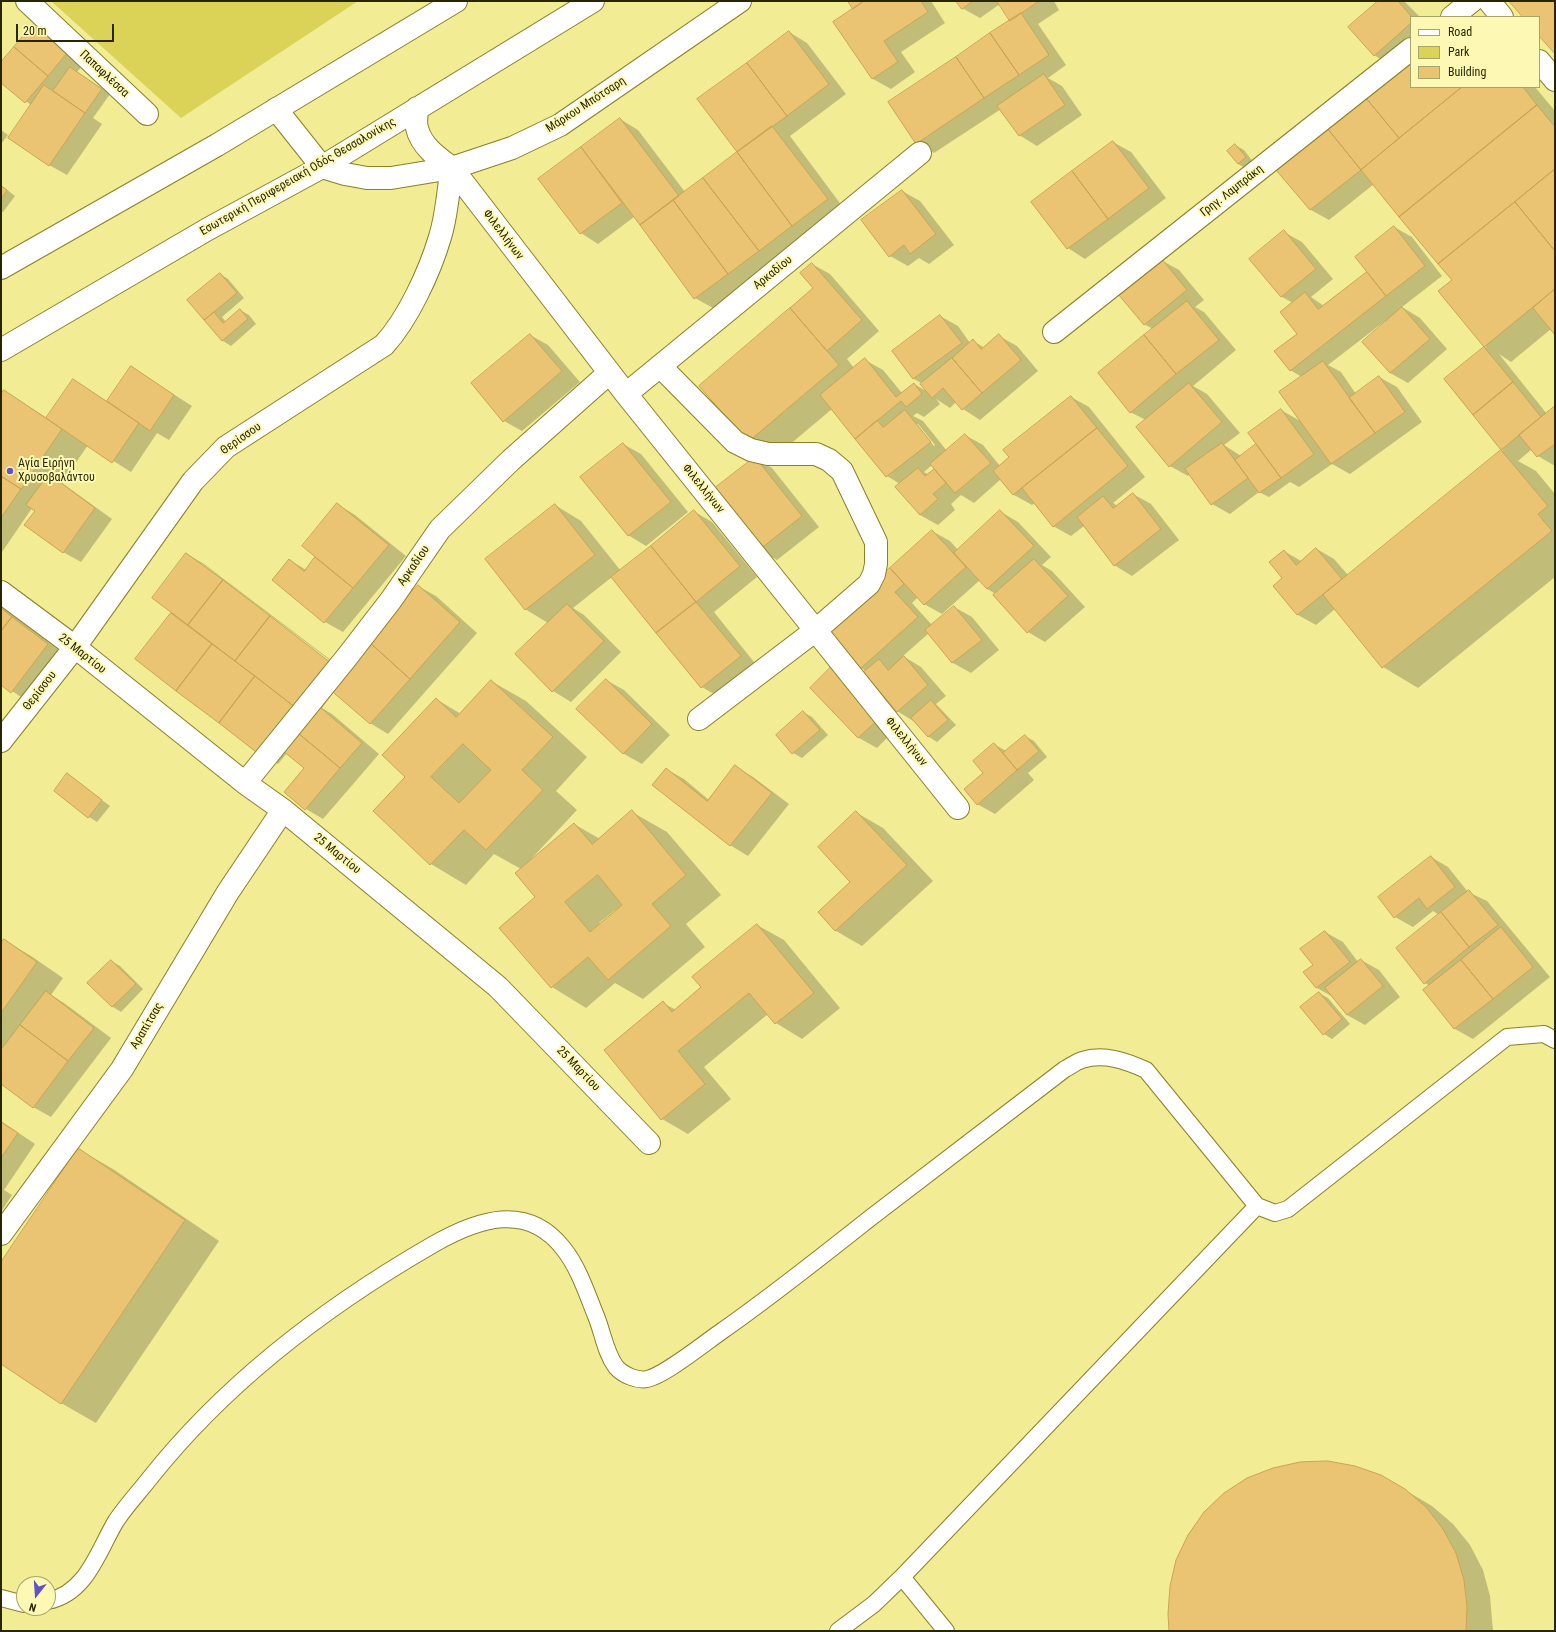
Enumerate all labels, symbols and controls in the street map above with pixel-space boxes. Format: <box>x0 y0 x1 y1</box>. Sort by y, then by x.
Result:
scale bar <box>18 16 116 42</box>
legend <box>1410 16 1540 88</box>
text: 20 m <box>23 24 47 38</box>
text: Road <box>1448 25 1472 39</box>
text: Park <box>1448 45 1469 59</box>
street label: Παπαφλέσσα <box>76 47 132 101</box>
text: Building <box>1448 65 1486 79</box>
street label: Μάρκου Μπότσαρη <box>544 74 628 136</box>
street label: Εσωτερική Περιφερειακή Οδός Θεσσαλονίκης <box>198 115 398 239</box>
street label: Γρηγ. Λαμπράκη <box>1198 162 1266 220</box>
street label: Φιλελλήνων <box>479 207 527 263</box>
street label: Αρκαδίου <box>751 253 795 293</box>
street label: Θερίσσου <box>218 420 264 458</box>
place label: Αγία Ειρήνη Χρυσοβαλάντου <box>18 457 95 485</box>
street label: Φιλελλήνων <box>679 462 727 516</box>
marker: Αγία Ειρήνη Χρυσοβαλάντου <box>5 466 15 476</box>
street label: Αρκαδίου <box>395 543 433 589</box>
street label: 25 Μαρτίου <box>55 631 109 677</box>
street label: Θερίσσου <box>20 668 60 714</box>
street label: Φιλελλήνων <box>882 715 930 769</box>
street label: 25 Μαρτίου <box>311 831 363 877</box>
street label: Αραπίτσας <box>128 1000 166 1052</box>
street label: 25 Μαρτίου <box>553 1044 603 1094</box>
north arrow <box>16 1576 56 1616</box>
text: N <box>28 1600 38 1614</box>

